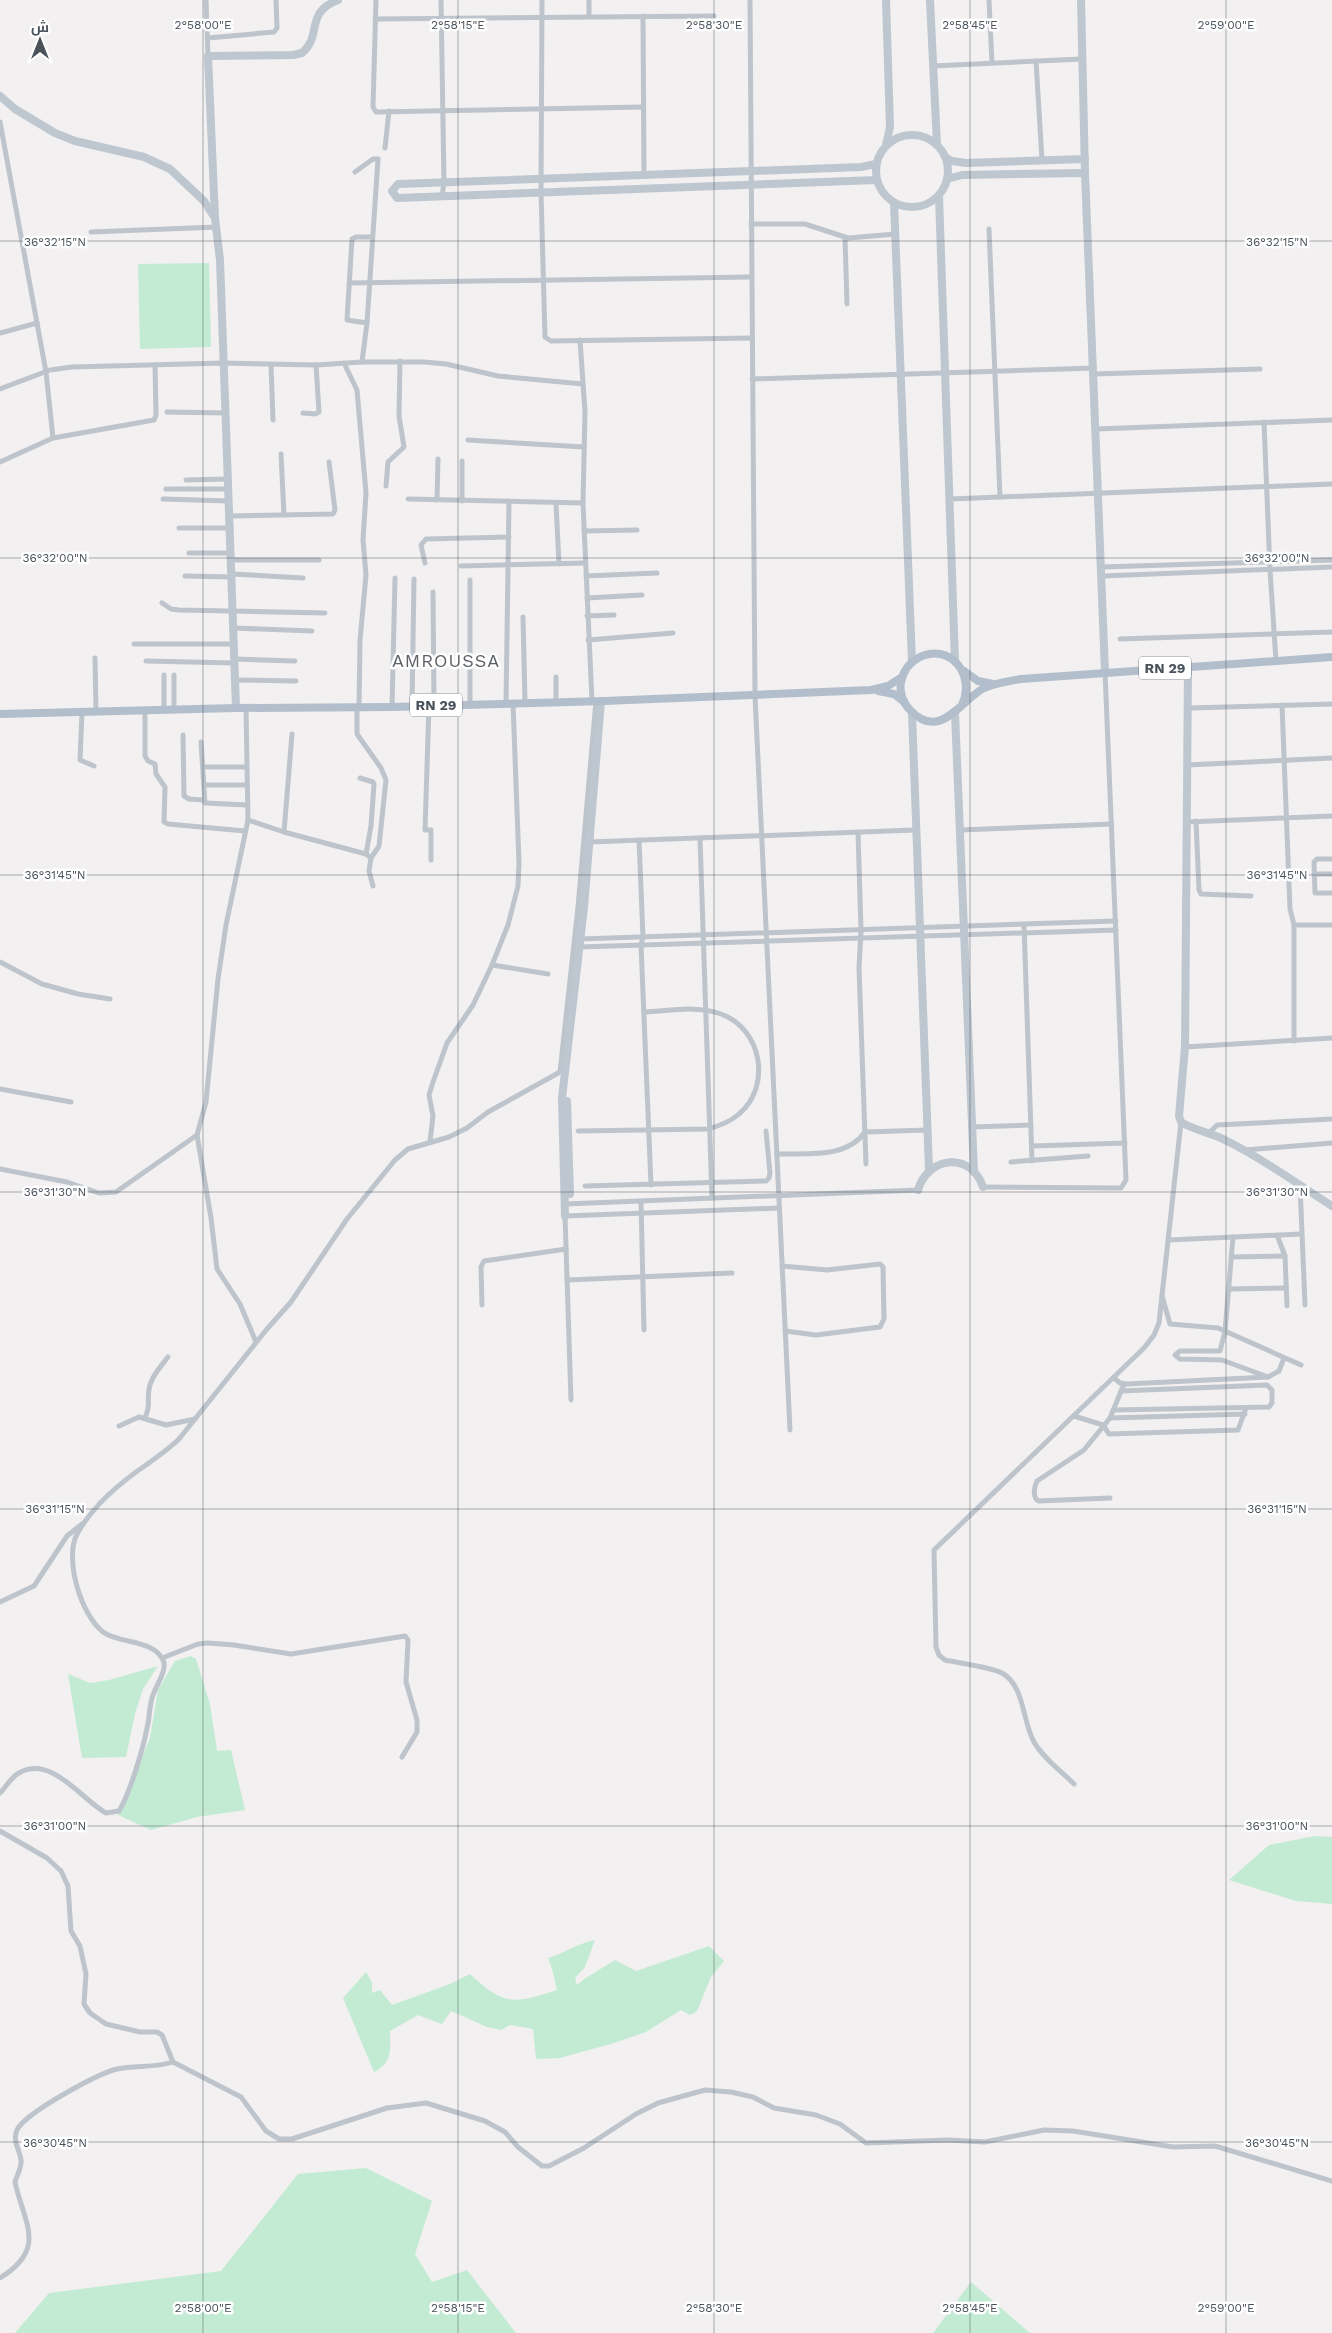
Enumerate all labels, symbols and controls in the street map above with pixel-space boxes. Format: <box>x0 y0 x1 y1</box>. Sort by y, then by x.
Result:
north arrow <box>15 15 65 65</box>
text: 2°58'00"E <box>174 18 232 32</box>
text: 2°58'15"E <box>431 18 485 32</box>
text: 2°58'30"E <box>686 18 743 32</box>
text: 2°58'45"E <box>942 18 998 32</box>
text: 2°59'00"E <box>1197 18 1255 32</box>
text: ش <box>31 19 49 36</box>
text: 36°32'15"N <box>24 235 86 249</box>
text: 36°32'15"N <box>1246 235 1308 249</box>
text: 36°32'00"N <box>22 551 88 565</box>
text: 36°32'00"N <box>1244 551 1310 565</box>
district label: AMROUSSA <box>392 650 500 671</box>
road number: RN 29 <box>1139 656 1191 680</box>
road number: RN 29 <box>410 694 462 716</box>
text: 36°31'45"N <box>24 868 86 882</box>
text: 36°31'45"N <box>1246 868 1308 882</box>
text: 36°31'30"N <box>24 1185 86 1199</box>
text: 36°31'30"N <box>1246 1185 1308 1199</box>
text: 36°31'15"N <box>25 1502 85 1516</box>
text: 36°31'15"N <box>1247 1502 1307 1516</box>
text: 36°31'00"N <box>24 1819 86 1833</box>
text: 36°31'00"N <box>1246 1819 1308 1833</box>
text: 36°30'45"N <box>23 2136 87 2150</box>
text: 36°30'45"N <box>1245 2136 1309 2150</box>
text: 2°58'00"E <box>174 2301 232 2315</box>
text: 2°58'15"E <box>431 2301 485 2315</box>
text: 2°58'30"E <box>686 2301 743 2315</box>
text: 2°58'45"E <box>942 2301 998 2315</box>
text: 2°59'00"E <box>1197 2301 1255 2315</box>

